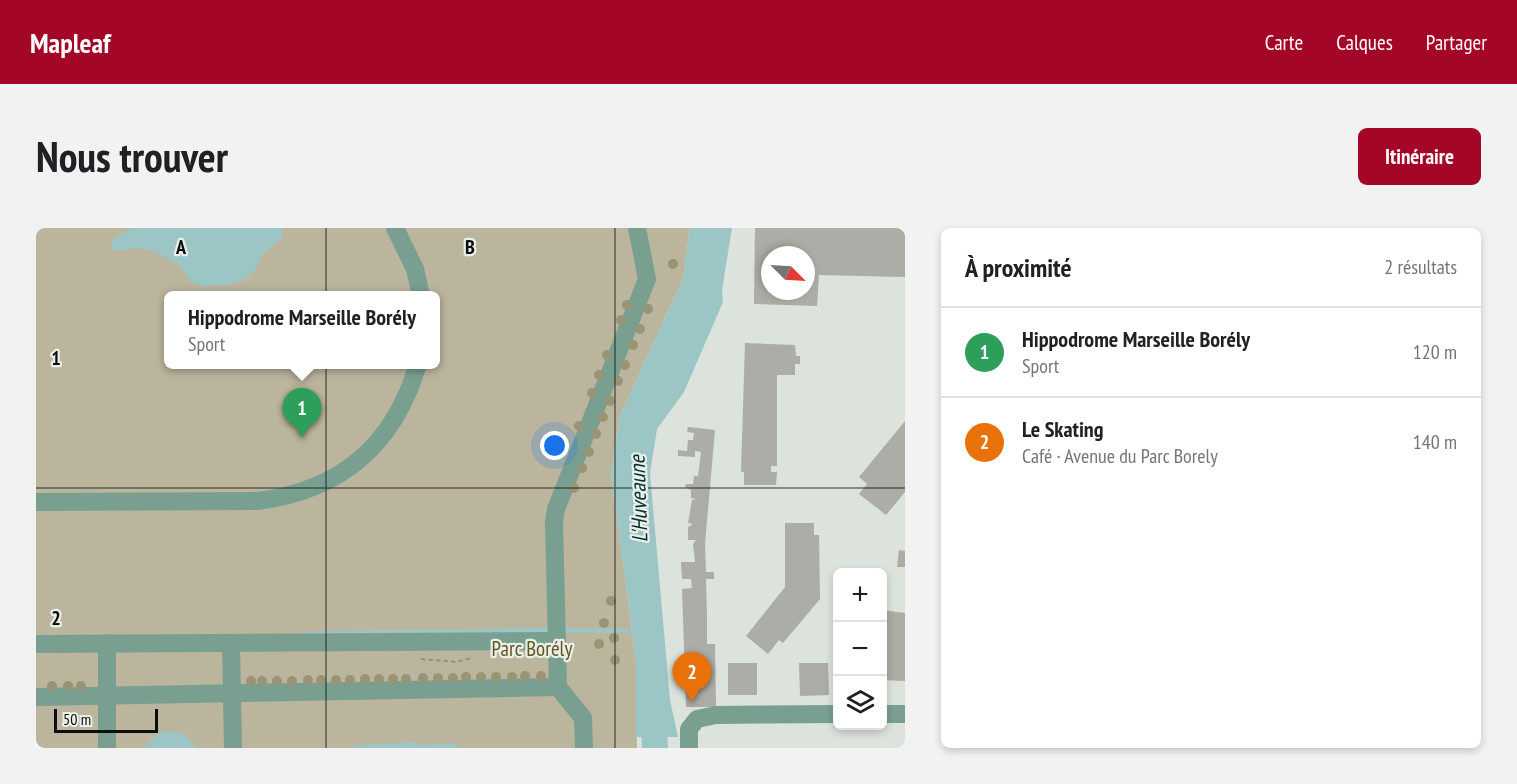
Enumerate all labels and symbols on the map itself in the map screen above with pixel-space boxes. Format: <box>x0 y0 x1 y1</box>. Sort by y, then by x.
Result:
text: A <box>175 234 187 260</box>
text: B <box>465 234 475 260</box>
north arrow <box>761 246 815 300</box>
text: 1 <box>51 345 61 371</box>
pin: 1 <box>282 388 322 438</box>
your location <box>540 431 569 460</box>
water label: L'Huveaune <box>622 453 654 543</box>
text: 2 <box>51 605 61 631</box>
park label: Parc Borély <box>492 635 572 662</box>
pin: 2 <box>672 652 712 702</box>
scale bar <box>54 706 158 733</box>

